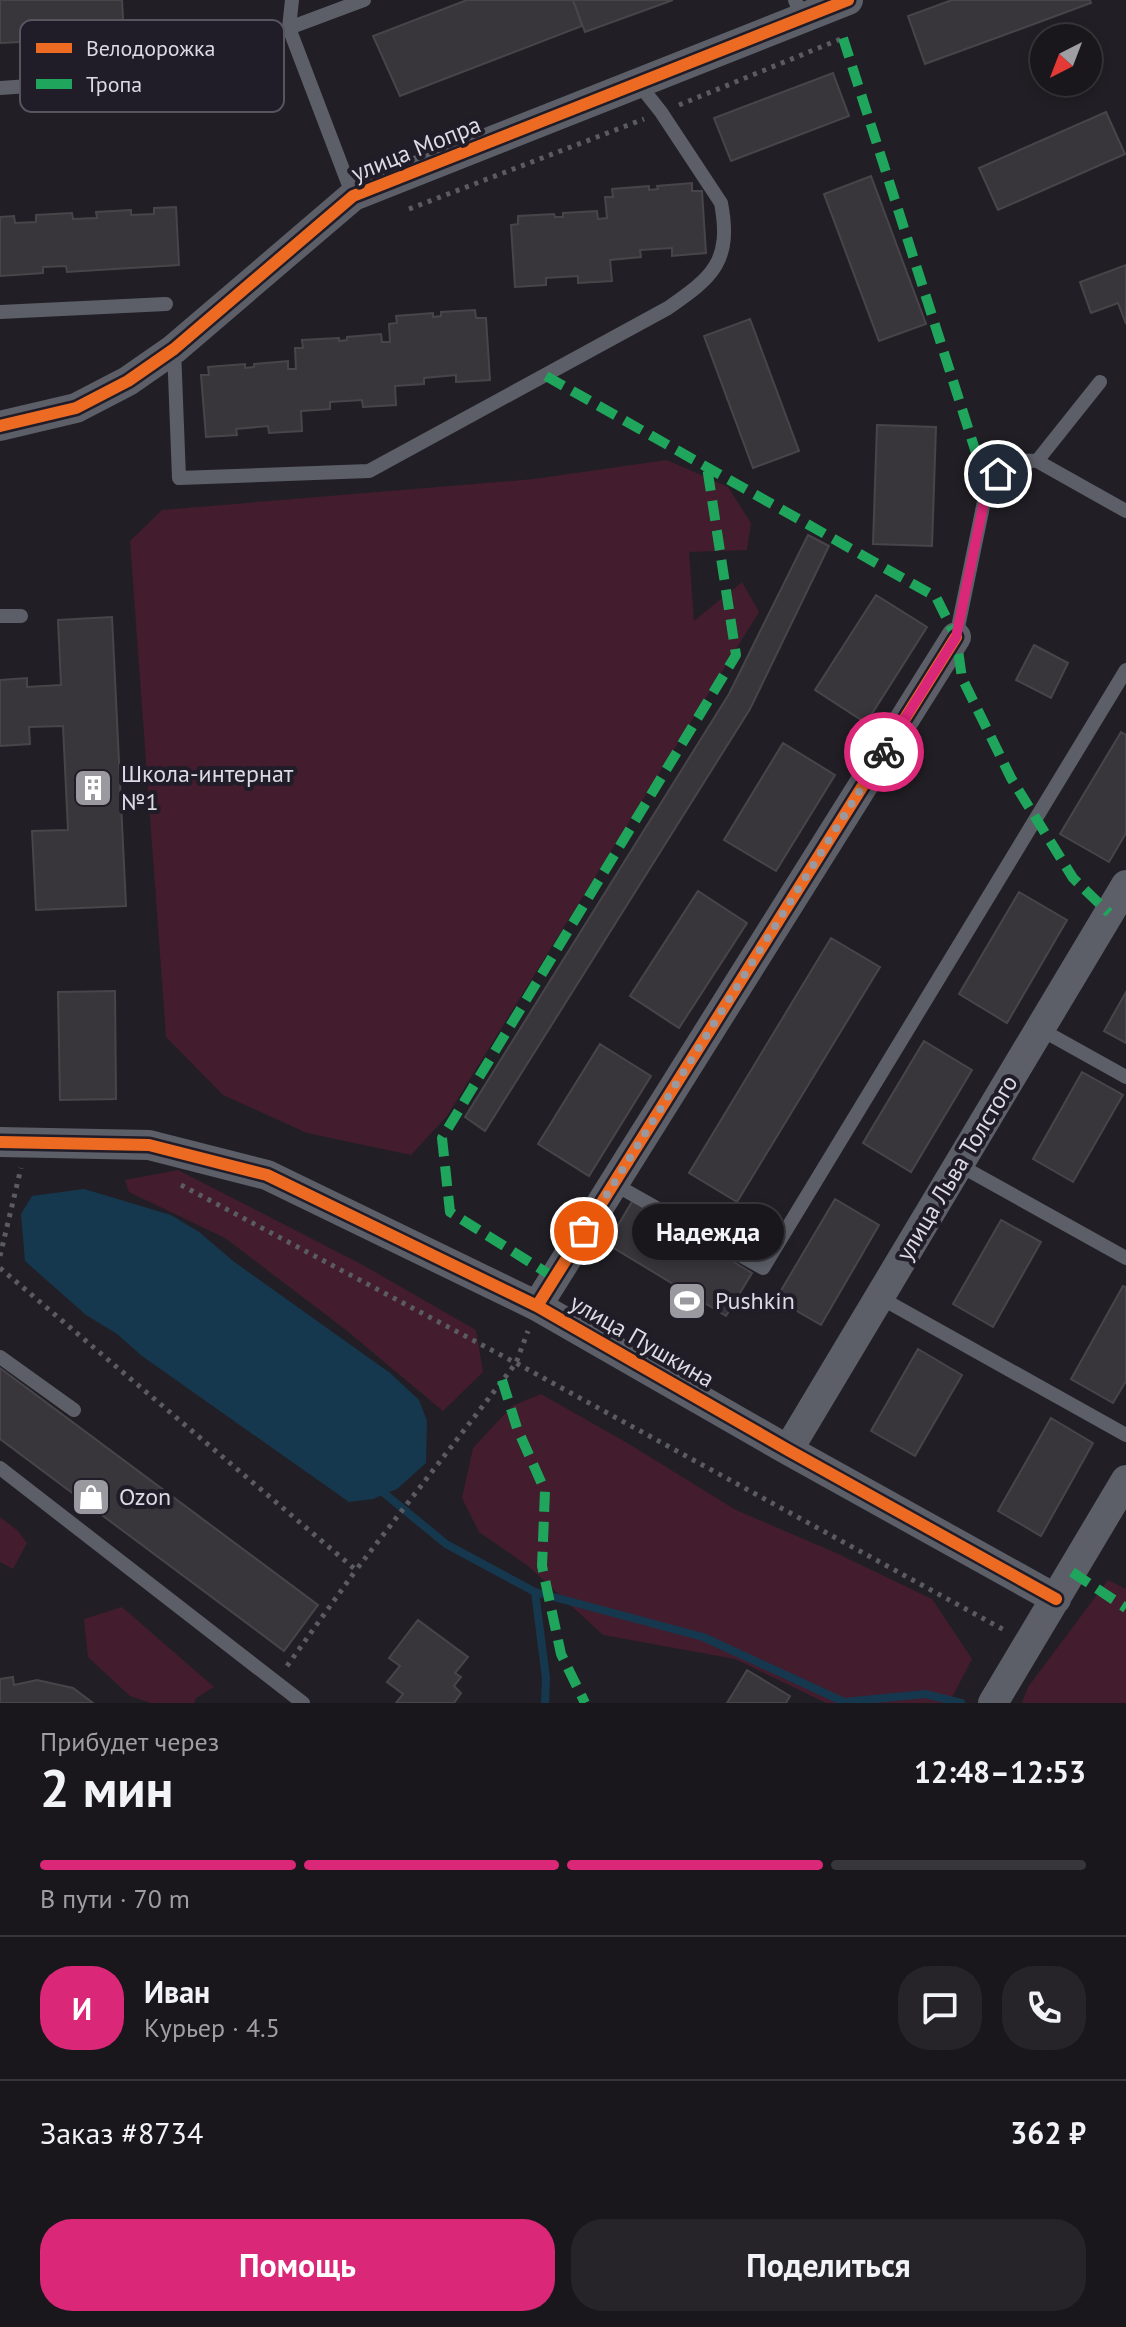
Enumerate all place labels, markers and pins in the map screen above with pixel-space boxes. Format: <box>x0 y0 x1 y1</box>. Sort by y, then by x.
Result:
pin <box>964 440 1032 508</box>
place label: Школа-интернат №1 <box>121 758 294 817</box>
building icon: Школа-интернат №1 <box>72 767 114 809</box>
pin <box>550 1197 618 1265</box>
callout: Надежда <box>632 1203 784 1259</box>
sports icon: Pushkin <box>666 1280 708 1322</box>
place label: Pushkin <box>715 1285 795 1316</box>
shop icon: Ozon <box>70 1476 112 1518</box>
place label: Ozon <box>119 1481 171 1512</box>

